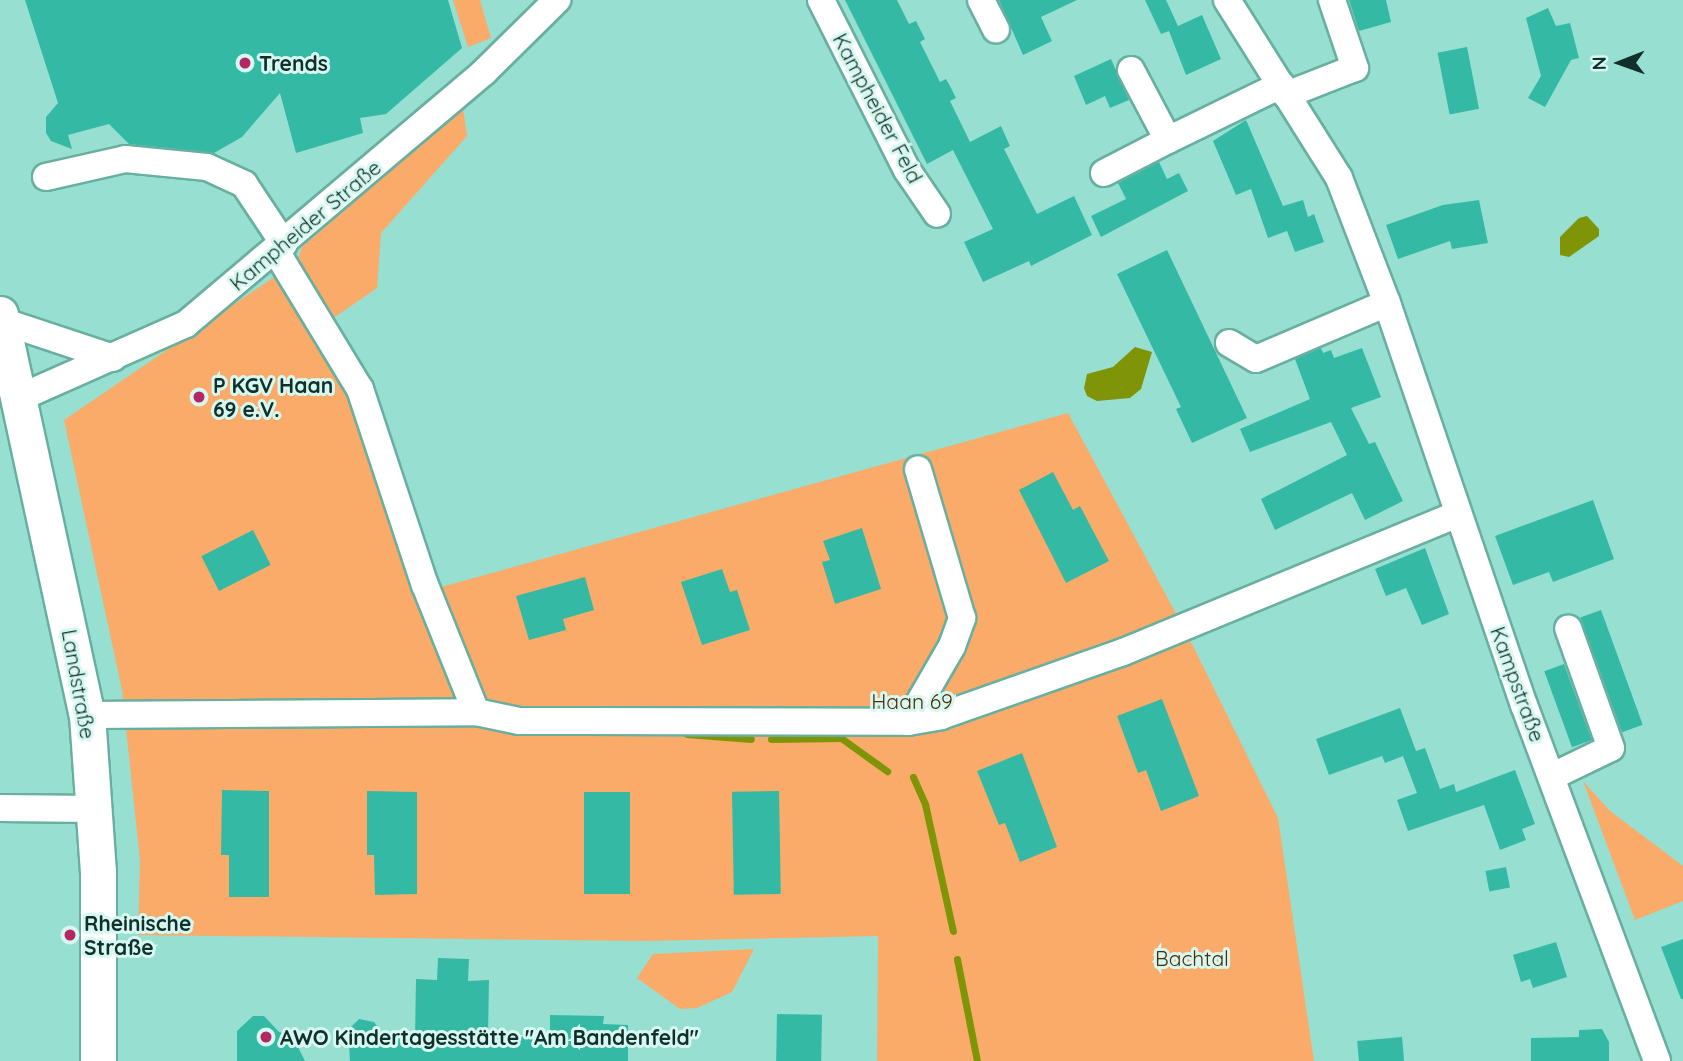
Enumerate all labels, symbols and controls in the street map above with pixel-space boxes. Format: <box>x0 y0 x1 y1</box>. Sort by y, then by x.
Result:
north arrow <box>1585 28 1655 98</box>
street label: Kampheider Feld <box>828 29 928 187</box>
place label: Trends <box>259 50 328 76</box>
marker: Trends <box>237 55 253 71</box>
text: N <box>1587 56 1611 71</box>
street label: Kampheider Straße <box>224 154 386 296</box>
place label: P KGV Haan 69 e.V. <box>213 372 333 422</box>
marker: P KGV Haan 69 e.V. <box>191 389 207 405</box>
street label: Kampstraße <box>1485 623 1551 745</box>
street label: Landstraße <box>57 627 101 741</box>
park label: Haan 69 <box>871 688 953 714</box>
place label: Rheinische Straße <box>84 910 191 960</box>
marker: Rheinische Straße <box>62 927 78 943</box>
park label: Bachtal <box>1155 945 1229 971</box>
place label: AWO Kindertagesstätte "Am Bandenfeld" <box>280 1024 699 1050</box>
marker: AWO Kindertagesstätte "Am Bandenfeld" <box>258 1029 274 1045</box>

